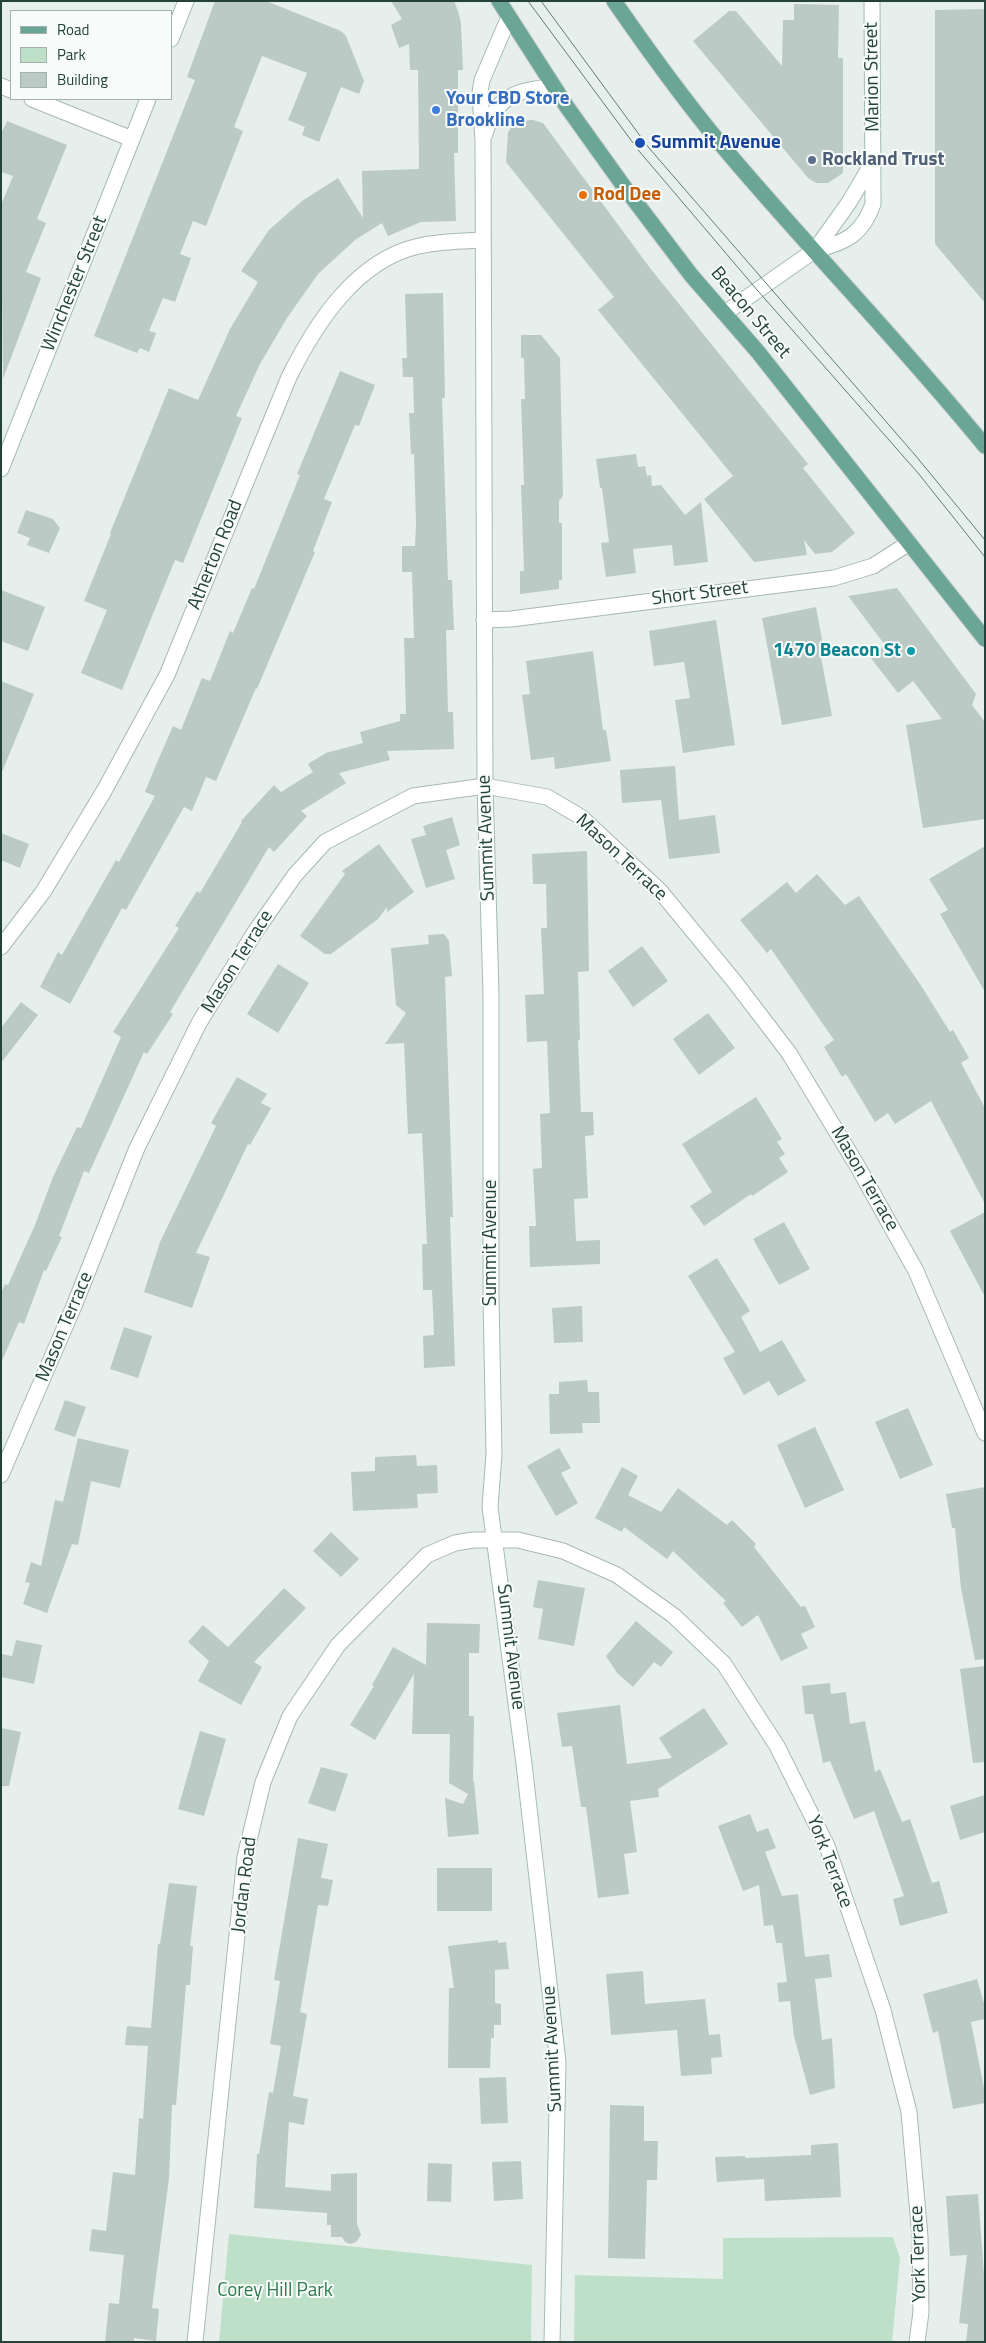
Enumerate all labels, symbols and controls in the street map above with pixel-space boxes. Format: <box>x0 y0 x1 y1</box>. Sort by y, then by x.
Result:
legend <box>10 10 172 100</box>
text: Road <box>57 18 89 41</box>
street label: Marion Street <box>861 22 885 132</box>
text: Park <box>57 43 86 66</box>
text: Building <box>57 68 108 91</box>
place label: Your CBD Store Brookline <box>446 88 569 132</box>
marker: Your CBD Store Brookline <box>430 104 442 116</box>
place label: Summit Avenue <box>651 132 781 154</box>
marker: Summit Avenue <box>633 136 647 150</box>
place label: Rockland Trust <box>822 149 944 171</box>
marker: Rockland Trust <box>806 154 818 166</box>
place label: Rod Dee <box>593 184 661 206</box>
marker: Rod Dee <box>577 189 589 201</box>
street label: Winchester Street <box>37 213 113 355</box>
street label: Beacon Street <box>705 263 795 363</box>
street label: Atherton Road <box>184 497 248 613</box>
street label: Short Street <box>651 577 749 611</box>
place label: 1470 Beacon St <box>773 640 901 662</box>
marker: 1470 Beacon St <box>905 645 917 657</box>
street label: Summit Avenue <box>473 774 501 902</box>
street label: Mason Terrace <box>570 810 672 906</box>
street label: Mason Terrace <box>197 906 279 1018</box>
street label: Mason Terrace <box>825 1123 903 1235</box>
street label: Summit Avenue <box>480 1180 502 1306</box>
street label: Mason Terrace <box>32 1269 98 1385</box>
street label: Summit Avenue <box>491 1583 529 1711</box>
street label: York Terrace <box>801 1813 857 1911</box>
street label: Jordan Road <box>228 1836 262 1934</box>
street label: Summit Avenue <box>538 1985 568 2113</box>
street label: York Terrace <box>906 2205 932 2303</box>
park label: Corey Hill Park <box>217 2280 333 2302</box>

